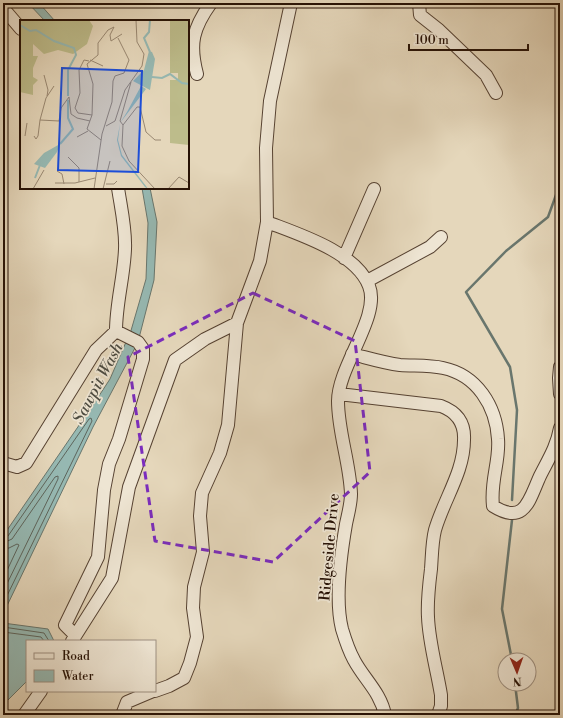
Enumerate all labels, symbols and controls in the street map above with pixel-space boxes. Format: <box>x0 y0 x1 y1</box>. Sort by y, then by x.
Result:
inset map <box>20 20 189 189</box>
scale bar <box>409 26 528 52</box>
text: 100 m <box>415 33 449 48</box>
water label: Sawpit Wash <box>68 339 128 428</box>
street label: Ridgeside Drive <box>315 492 344 602</box>
legend <box>26 640 156 692</box>
text: Road <box>62 649 90 664</box>
north arrow <box>497 652 537 692</box>
text: Water <box>61 669 94 684</box>
text: N <box>512 674 522 688</box>

